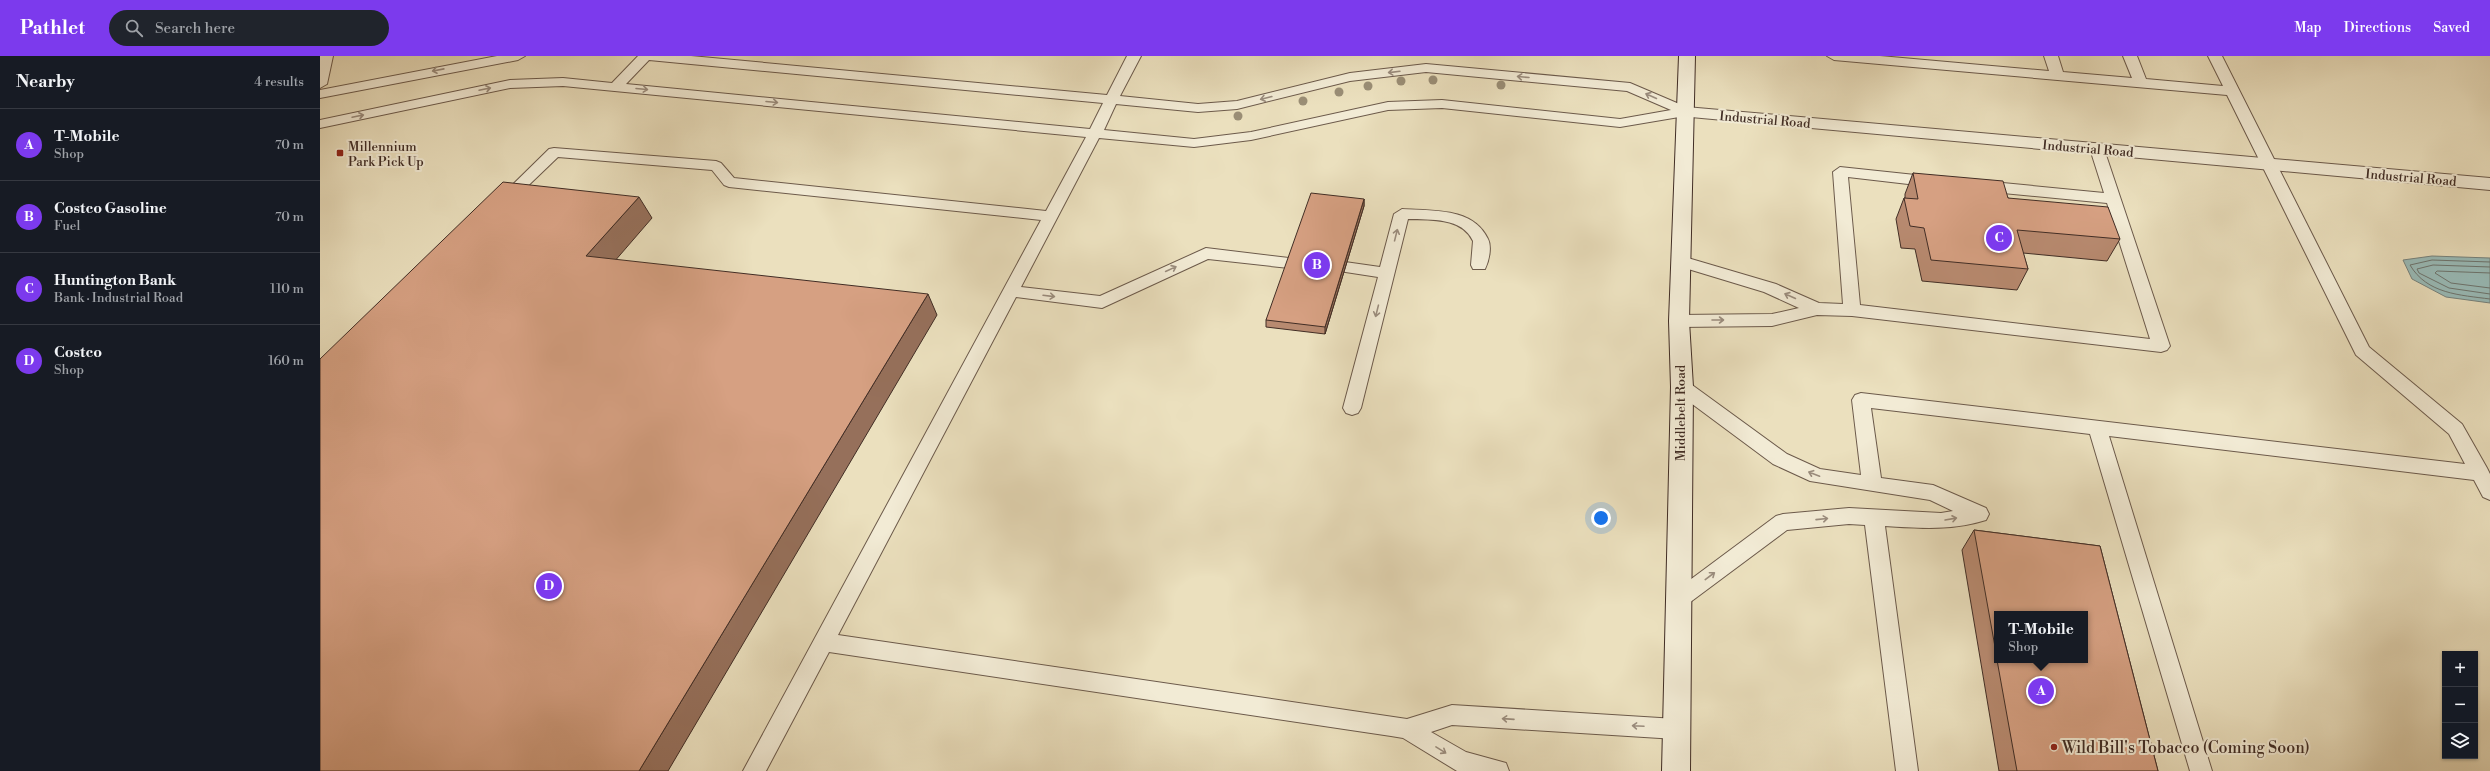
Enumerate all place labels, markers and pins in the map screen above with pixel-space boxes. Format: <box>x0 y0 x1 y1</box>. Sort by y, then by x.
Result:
place label: Millennium Park Pick Up <box>348 139 424 170</box>
marker: Millennium Park Pick Up <box>335 148 345 158</box>
pin: C <box>1986 223 2012 253</box>
pin: B <box>1304 250 1330 280</box>
pin: D <box>536 571 562 601</box>
pin: A <box>2028 676 2054 706</box>
place label: Wild Bill's Tobacco (Coming Soon) <box>2061 738 2310 758</box>
marker: Wild Bill's Tobacco (Coming Soon) <box>2049 742 2059 752</box>

